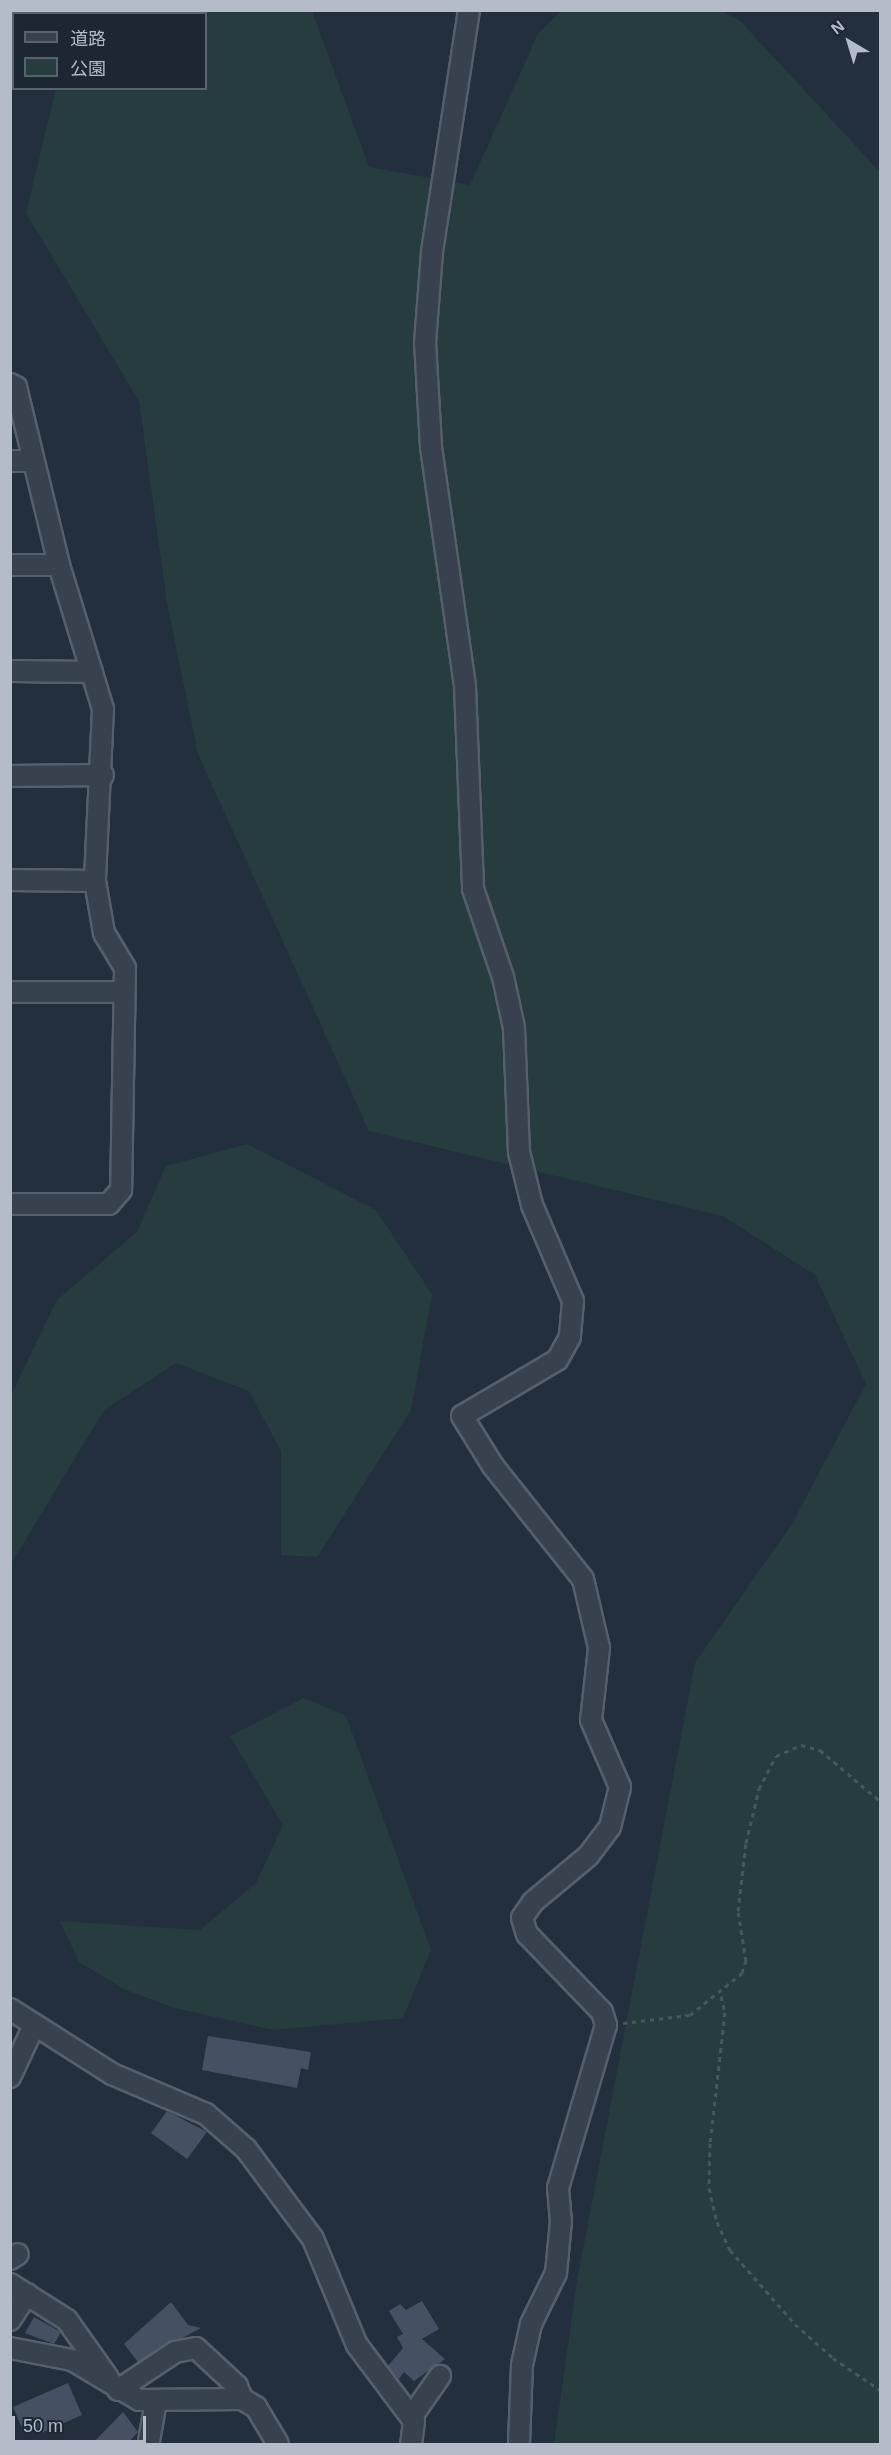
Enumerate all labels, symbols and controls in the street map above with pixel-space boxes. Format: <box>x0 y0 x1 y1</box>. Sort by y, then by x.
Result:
legend <box>12 12 207 90</box>
north arrow <box>819 12 879 72</box>
text: N <box>828 17 847 38</box>
text: 道路 <box>70 29 106 49</box>
text: 公園 <box>70 59 106 79</box>
scale bar <box>15 2404 148 2442</box>
text: 50 m <box>23 2416 63 2436</box>

